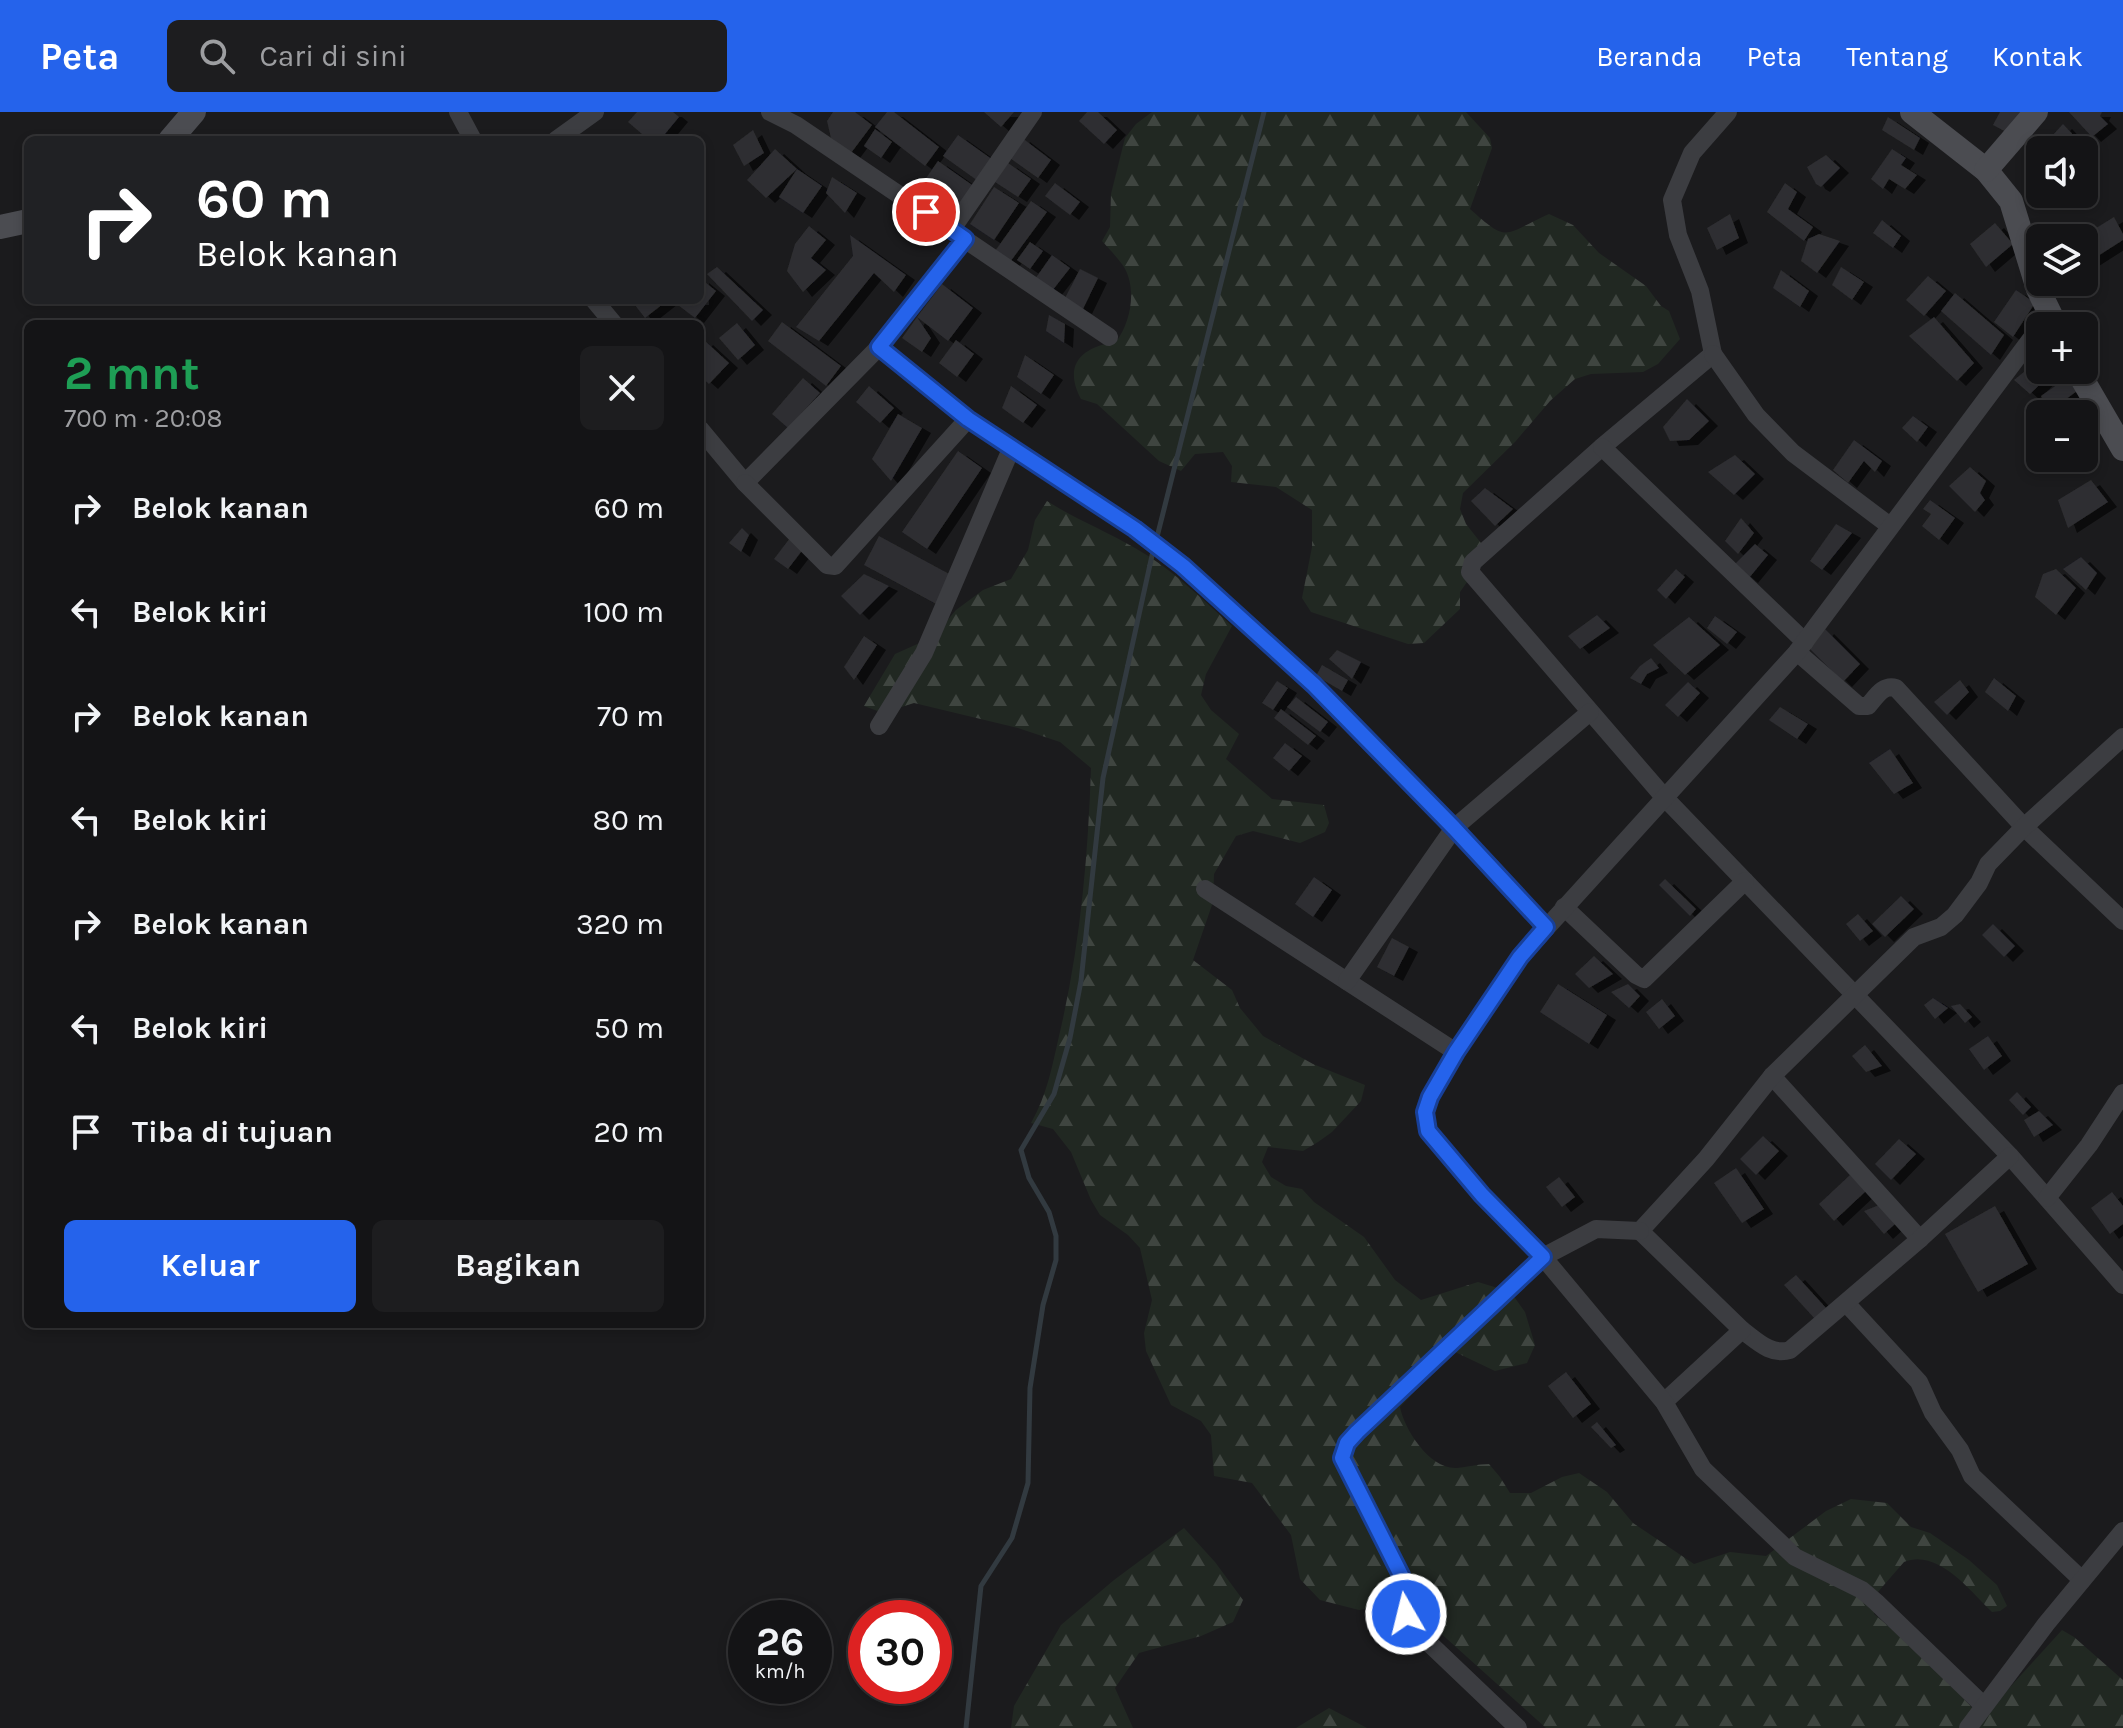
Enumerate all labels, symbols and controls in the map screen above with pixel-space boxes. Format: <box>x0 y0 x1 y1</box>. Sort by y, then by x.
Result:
search box <box>167 20 727 92</box>
text: Peta <box>40 34 119 79</box>
icon: search <box>195 34 239 78</box>
text: Cari di sini <box>259 38 407 74</box>
text: Beranda <box>1596 40 1702 73</box>
text: Peta <box>1746 40 1802 73</box>
text: Tentang <box>1846 40 1948 73</box>
text: Kontak <box>1992 40 2083 73</box>
map controls <box>2026 136 2098 472</box>
button: sound <box>2026 136 2098 208</box>
text: 60 m <box>196 166 333 231</box>
icon: right <box>64 168 168 272</box>
pin <box>892 178 960 246</box>
icon: arrive <box>904 190 948 234</box>
button: layers <box>2026 224 2098 296</box>
text: Belok kanan <box>196 233 399 275</box>
button: + <box>2026 312 2098 384</box>
text: 2 mnt <box>64 345 200 401</box>
button: close <box>580 346 664 430</box>
button: − <box>2026 400 2098 472</box>
text: 700 m · 20:08 <box>64 403 222 434</box>
icon: right <box>64 486 108 530</box>
text: Belok kanan <box>132 490 309 526</box>
text: 60 m <box>594 490 664 526</box>
icon: left <box>64 590 108 634</box>
text: Belok kiri <box>132 594 268 630</box>
text: 100 m <box>583 594 664 630</box>
icon: right <box>64 694 108 738</box>
text: Belok kanan <box>132 698 309 734</box>
text: 70 m <box>597 698 664 734</box>
icon: left <box>64 798 108 842</box>
text: Belok kiri <box>132 802 268 838</box>
text: 80 m <box>593 802 664 838</box>
icon: right <box>64 902 108 946</box>
text: Belok kanan <box>132 906 309 942</box>
text: 320 m <box>576 906 664 942</box>
icon: left <box>64 1006 108 1050</box>
text: Belok kiri <box>132 1010 268 1046</box>
text: 50 m <box>594 1010 664 1046</box>
icon: arrive <box>64 1110 108 1154</box>
text: Tiba di tujuan <box>132 1114 333 1150</box>
text: 20 m <box>594 1114 664 1150</box>
button: Keluar <box>64 1220 356 1312</box>
button: Bagikan <box>372 1220 664 1312</box>
position arrow <box>1364 1572 1448 1656</box>
speed limit sign: 30 <box>848 1600 952 1704</box>
text: 26 <box>756 1618 804 1665</box>
text: km/h <box>755 1660 805 1683</box>

